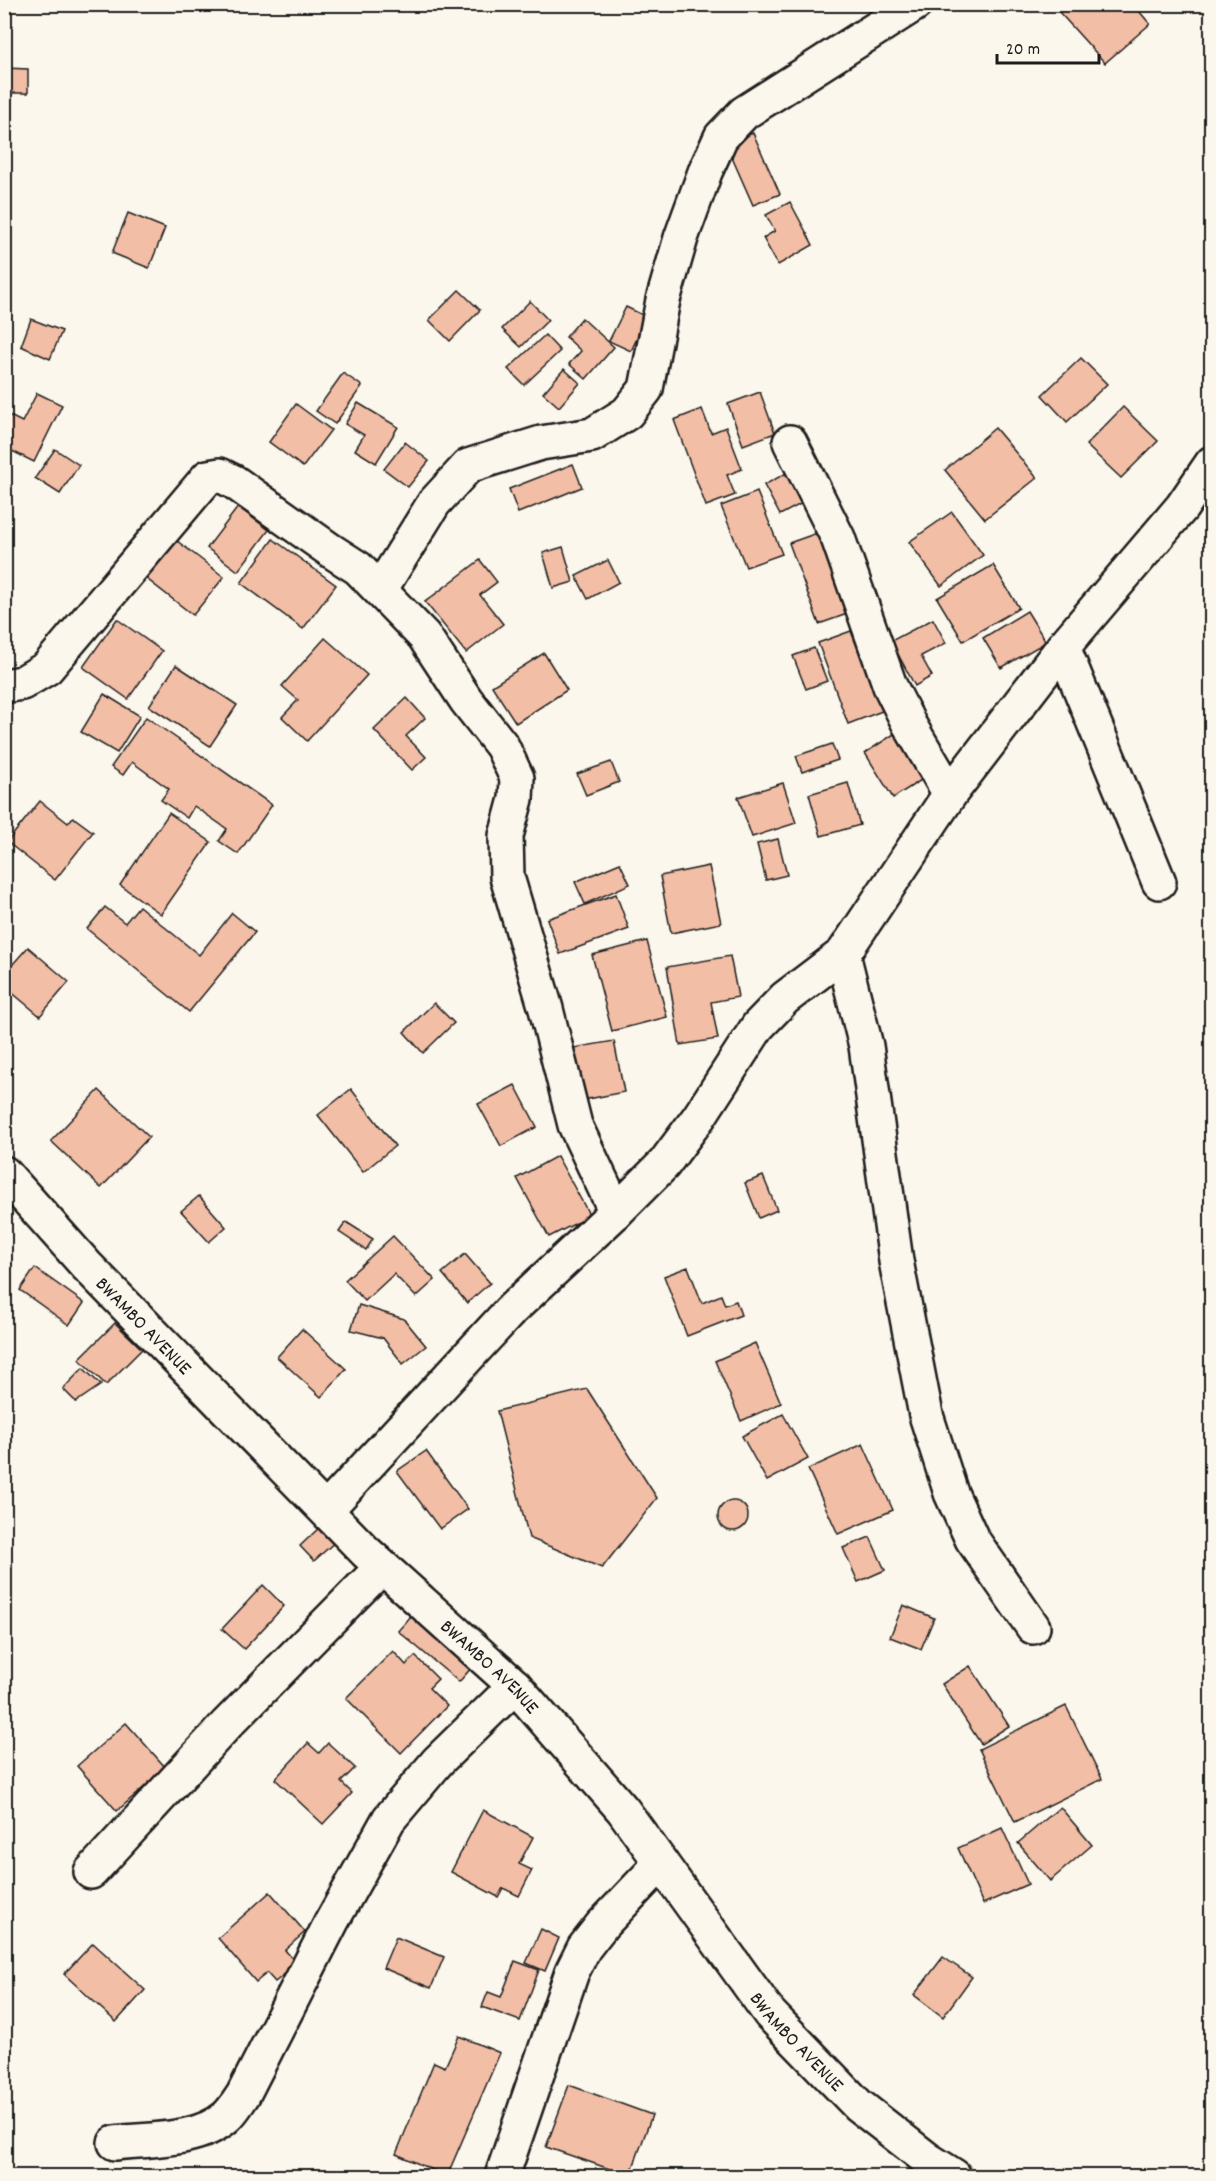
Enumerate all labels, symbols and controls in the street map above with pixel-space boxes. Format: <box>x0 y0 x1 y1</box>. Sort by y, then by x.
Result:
scale bar <box>997 27 1099 65</box>
text: 20 m <box>1006 38 1040 63</box>
street label: BWAMBO AVENUE <box>88 1272 197 1382</box>
street label: BWAMBO AVENUE <box>433 1614 544 1721</box>
street label: BWAMBO AVENUE <box>741 1987 849 2099</box>

